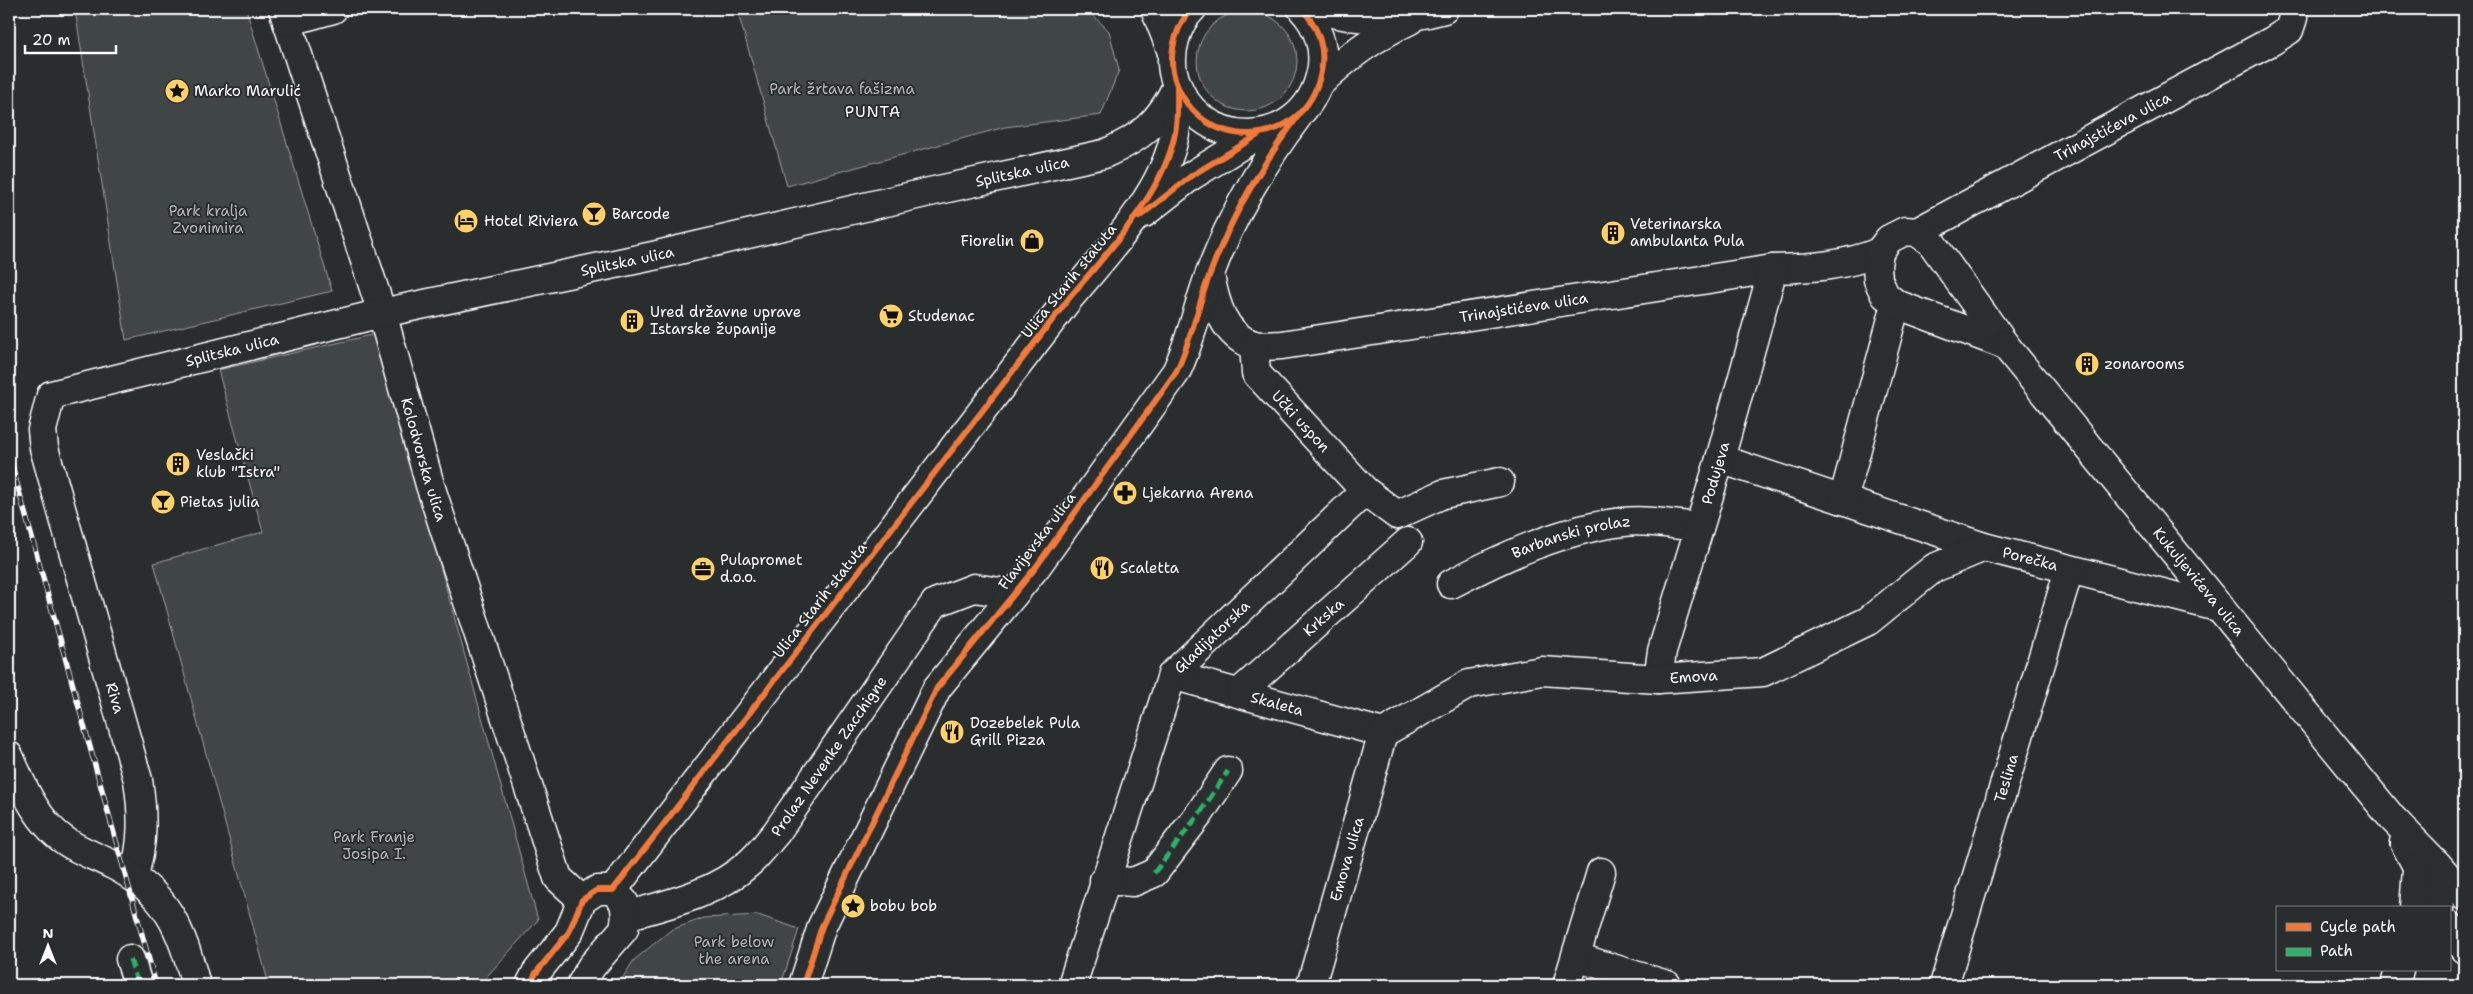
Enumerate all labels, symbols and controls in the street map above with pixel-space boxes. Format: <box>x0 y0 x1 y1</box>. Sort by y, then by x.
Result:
scale bar <box>25 22 116 54</box>
text: 20 m <box>32 30 71 50</box>
place icon: Marko Marulić <box>164 78 190 104</box>
park label: Park žrtava fašizma <box>769 79 915 99</box>
place label: Marko Marulić <box>194 81 301 101</box>
street label: Trinajstićeva ulica <box>2051 87 2175 166</box>
district label: PUNTA <box>845 101 901 122</box>
street label: Splitska ulica <box>974 152 1071 192</box>
park label: Park kralja Zvonimira <box>169 201 248 238</box>
bar icon: Barcode <box>581 201 607 227</box>
place label: Barcode <box>612 204 670 224</box>
hotel icon: Hotel Riviera <box>453 208 479 234</box>
place label: Hotel Riviera <box>484 211 579 231</box>
place label: Veterinarska ambulanta Pula <box>1630 214 1745 251</box>
street label: Ulica Starih statuta <box>1017 219 1122 342</box>
building icon: Veterinarska ambulanta Pula <box>1600 220 1626 246</box>
shop icon: Fiorelin <box>1019 228 1045 254</box>
place label: Fiorelin <box>961 231 1014 251</box>
street label: Splitska ulica <box>579 241 677 281</box>
street label: Trinajstićeva ulica <box>1458 288 1590 327</box>
place label: Ured državne uprave Istarske županije <box>650 302 801 339</box>
supermarket icon: Studenac <box>878 303 904 329</box>
place label: Studenac <box>908 306 975 326</box>
building icon: Ured državne uprave Istarske županije <box>619 308 645 334</box>
street label: Splitska ulica <box>184 329 281 371</box>
building icon: zonarooms <box>2074 351 2100 377</box>
place label: zonarooms <box>2104 354 2185 374</box>
street label: Učki uspon <box>1267 386 1334 457</box>
street label: Kolodvorska ulica <box>396 395 451 525</box>
street label: Podujeva <box>1697 439 1734 507</box>
place label: Veslački klub "Istra" <box>196 445 280 482</box>
building icon: Veslački klub "Istra" <box>165 451 191 477</box>
pharmacy icon: Ljekarna Arena <box>1112 480 1138 506</box>
place label: Ljekarna Arena <box>1142 483 1254 503</box>
street label: Flavijevska ulica <box>994 488 1081 594</box>
bar icon: Pietas julia <box>150 489 176 515</box>
place label: Pietas julia <box>180 492 260 512</box>
street label: Barbanski prolaz <box>1509 511 1631 563</box>
street label: Kukuljevićeva ulica <box>2148 523 2250 641</box>
street label: Ulica Starih statuta <box>769 538 872 662</box>
street label: Porečka <box>2000 542 2061 576</box>
place label: Pulapromet d.o.o. <box>720 550 802 587</box>
restaurant icon: Scaletta <box>1089 555 1115 581</box>
office icon: Pulapromet d.o.o. <box>690 556 716 582</box>
place label: Scaletta <box>1120 558 1180 578</box>
street label: Krkska <box>1299 593 1349 641</box>
street label: Gladijatorska <box>1170 595 1255 678</box>
street label: Emova <box>1669 665 1719 688</box>
street label: Prolaz Nevenke Zacchigne <box>767 672 892 840</box>
street label: Riva <box>101 680 129 717</box>
street label: Skaleta <box>1248 687 1306 721</box>
place label: Dozebelek Pula Grill Pizza <box>970 713 1081 750</box>
restaurant icon: Dozebelek Pula Grill Pizza <box>939 719 965 745</box>
street label: Teslina <box>1990 751 2023 805</box>
street label: Emova ulica <box>1325 814 1369 904</box>
park label: Park Franje Josipa I. <box>333 827 415 864</box>
place icon: bobu bob <box>840 893 866 919</box>
place label: bobu bob <box>870 896 937 916</box>
legend <box>2276 906 2450 972</box>
text: Cycle path <box>2320 917 2396 937</box>
north arrow <box>22 922 72 972</box>
text: N <box>42 924 54 942</box>
park label: Park below the arena <box>694 932 774 969</box>
text: Path <box>2320 941 2353 961</box>

